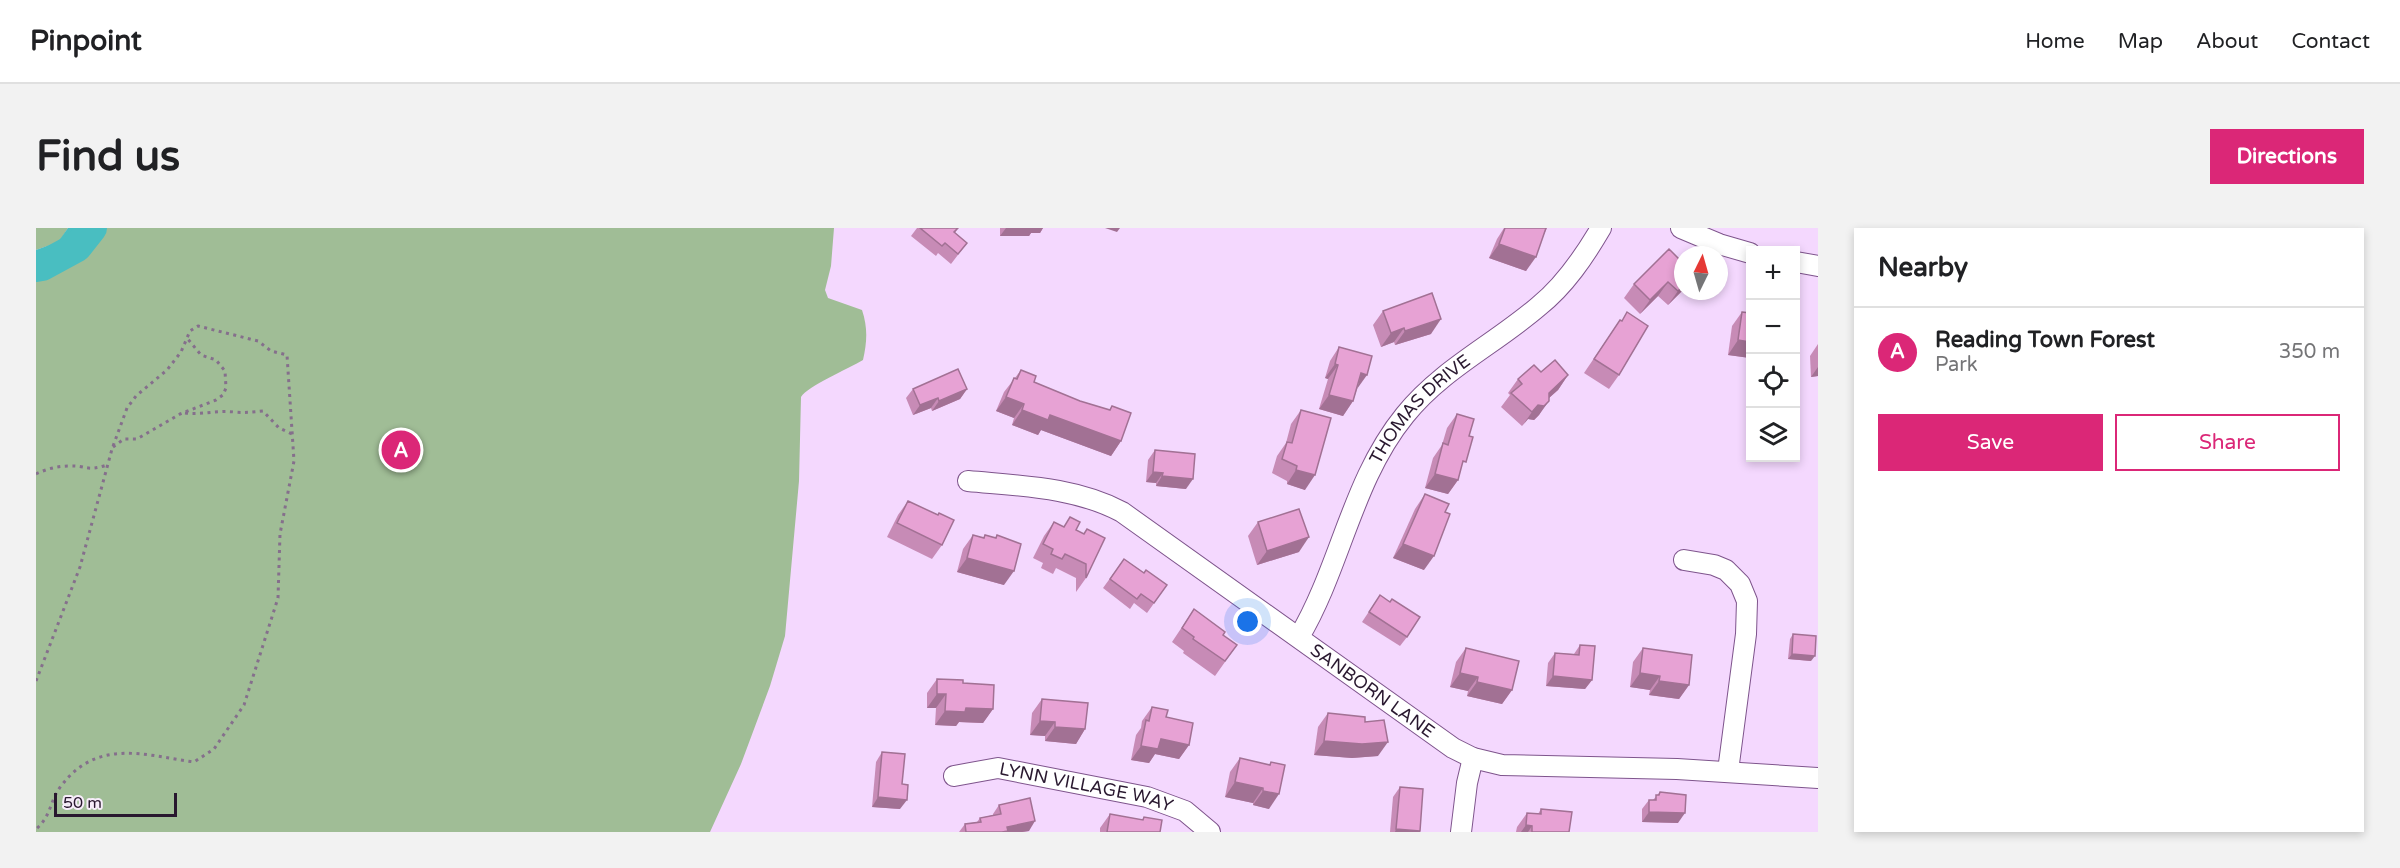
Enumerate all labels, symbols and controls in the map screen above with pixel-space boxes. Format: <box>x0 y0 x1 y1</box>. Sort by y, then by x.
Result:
text: Pinpoint <box>30 24 142 58</box>
text: Home <box>2025 29 2085 54</box>
text: Map <box>2118 29 2163 54</box>
text: About <box>2196 29 2258 54</box>
text: Contact <box>2291 29 2370 54</box>
button: Directions <box>2210 129 2364 184</box>
text: Find us <box>36 131 180 182</box>
north arrow <box>1674 246 1728 300</box>
map controls <box>1746 246 1800 462</box>
button: + <box>1746 246 1800 300</box>
text: Nearby <box>1878 252 1968 283</box>
button: − <box>1746 300 1800 354</box>
text: Reading Town Forest <box>1935 327 2155 353</box>
text: A <box>1890 340 1905 364</box>
text: 350 m <box>2279 340 2340 364</box>
street label: THOMAS DRIVE <box>1365 350 1474 468</box>
text: Park <box>1935 353 1978 377</box>
button: locate <box>1746 354 1800 408</box>
button: layers <box>1746 408 1800 462</box>
button: Save <box>1878 414 2103 471</box>
button: Share <box>2115 414 2340 471</box>
pin: A <box>382 428 421 472</box>
your location <box>1233 607 1262 636</box>
street label: SANBORN LANE <box>1306 639 1439 742</box>
street label: LYNN VILLAGE WAY <box>998 758 1177 817</box>
scale bar <box>54 790 177 818</box>
text: 50 m <box>63 793 102 813</box>

